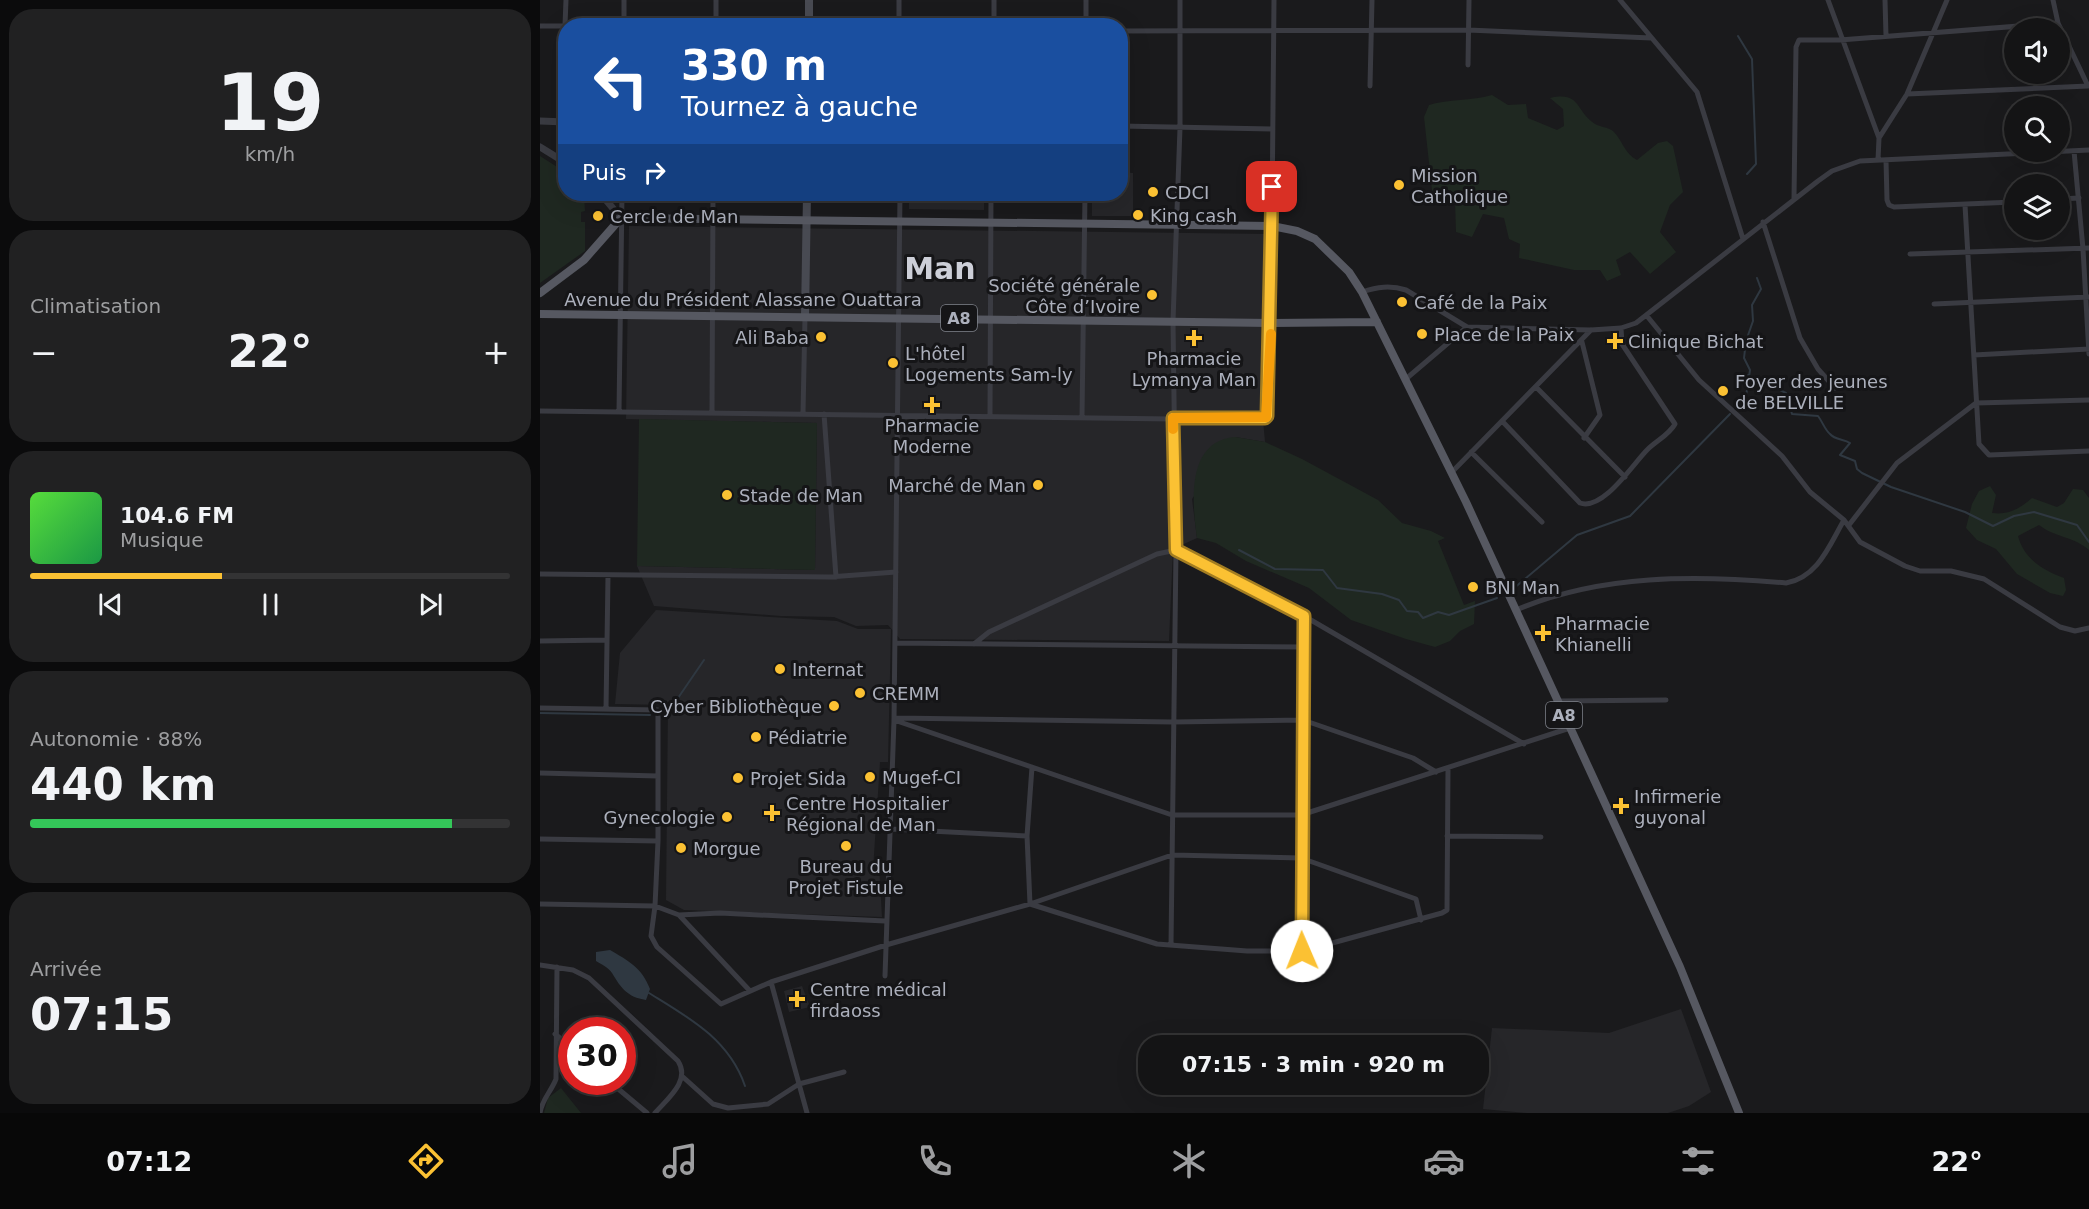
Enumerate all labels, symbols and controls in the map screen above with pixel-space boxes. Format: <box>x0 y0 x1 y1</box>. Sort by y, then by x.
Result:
map controls <box>2004 18 2070 240</box>
button: sound <box>2004 18 2070 84</box>
text: 330 m <box>681 41 827 90</box>
icon: left <box>582 42 660 120</box>
text: 19 <box>216 58 324 148</box>
text: Tournez à gauche <box>681 91 918 122</box>
button: search <box>2004 96 2070 162</box>
text: km/h <box>245 142 295 166</box>
icon: right <box>638 156 671 189</box>
text: Puis <box>582 160 626 185</box>
pin <box>1246 161 1297 212</box>
place label: Mission Catholique <box>1411 165 1508 207</box>
icon: arrive <box>1255 170 1288 203</box>
button: layers <box>2004 174 2070 240</box>
marker: Mission Catholique <box>1392 178 1406 192</box>
place label: CDCI <box>1165 182 1209 203</box>
marker: CDCI <box>1146 185 1160 199</box>
place label: King cash <box>1150 205 1237 226</box>
place label: Cercle de Man <box>610 206 739 227</box>
marker: King cash <box>1131 208 1145 222</box>
marker: Cercle de Man <box>591 209 605 223</box>
district label: Man <box>904 251 976 286</box>
place label: Société générale Côte d’Ivoire <box>988 275 1140 317</box>
marker: Société générale Côte d’Ivoire <box>1145 288 1159 302</box>
street label: Avenue du Président Alassane Ouattara <box>564 289 922 310</box>
place label: Café de la Paix <box>1414 292 1548 313</box>
text: Climatisation <box>30 294 161 318</box>
marker: Café de la Paix <box>1395 295 1409 309</box>
road number: A8 <box>941 305 977 331</box>
place label: Place de la Paix <box>1434 324 1575 345</box>
text: 22° <box>227 325 313 378</box>
place label: Ali Baba <box>735 327 809 348</box>
marker: Place de la Paix <box>1415 327 1429 341</box>
marker: Ali Baba <box>814 330 828 344</box>
marker: Pharmacie Lymanya Man <box>1187 331 1201 345</box>
place label: Clinique Bichat <box>1628 331 1763 352</box>
marker: Clinique Bichat <box>1606 332 1624 350</box>
text: − <box>30 333 58 372</box>
text: + <box>482 333 510 372</box>
place label: L'hôtel Logements Sam-ly <box>905 343 1073 385</box>
place label: Pharmacie Lymanya Man <box>1132 348 1256 390</box>
marker: L'hôtel Logements Sam-ly <box>886 356 900 370</box>
place label: Foyer des jeunes de BELVILLE <box>1735 371 1888 413</box>
marker: Foyer des jeunes de BELVILLE <box>1716 384 1730 398</box>
marker: Pharmacie Moderne <box>925 398 939 412</box>
place label: Pharmacie Moderne <box>885 415 979 457</box>
place label: Marché de Man <box>888 475 1026 496</box>
marker: Marché de Man <box>1031 478 1045 492</box>
place label: Stade de Man <box>739 485 863 506</box>
marker: Stade de Man <box>720 488 734 502</box>
text: 104.6 FM <box>120 503 234 528</box>
text: Musique <box>120 528 204 552</box>
place label: BNI Man <box>1485 577 1560 598</box>
marker: BNI Man <box>1466 580 1480 594</box>
icon: previous <box>94 588 127 621</box>
icon: pause <box>254 588 287 621</box>
icon: next <box>414 588 447 621</box>
place label: Pharmacie Khianelli <box>1555 613 1650 655</box>
marker: Pharmacie Khianelli <box>1536 626 1550 640</box>
place label: Internat <box>792 659 863 680</box>
marker: Internat <box>773 662 787 676</box>
place label: CREMM <box>872 683 940 704</box>
marker: CREMM <box>853 686 867 700</box>
place label: Cyber Bibliothèque <box>650 696 822 717</box>
marker: Cyber Bibliothèque <box>827 699 841 713</box>
road number: A8 <box>1546 702 1582 728</box>
text: Autonomie · 88% <box>30 727 202 751</box>
place label: Pédiatrie <box>768 727 847 748</box>
marker: Pédiatrie <box>749 730 763 744</box>
text: 440 km <box>30 758 216 811</box>
place label: Mugef-CI <box>882 767 961 788</box>
place label: Projet Sida <box>750 768 846 789</box>
marker: Mugef-CI <box>863 770 877 784</box>
marker: Projet Sida <box>731 771 745 785</box>
place label: Infirmerie guyonal <box>1634 786 1721 828</box>
place label: Centre Hospitalier Régional de Man <box>786 793 949 835</box>
marker: Infirmerie guyonal <box>1612 797 1630 815</box>
marker: Centre Hospitalier Régional de Man <box>763 804 781 822</box>
place label: Gynecologie <box>603 807 715 828</box>
marker: Gynecologie <box>720 810 734 824</box>
place label: Morgue <box>693 838 761 859</box>
marker: Bureau du Projet Fistule <box>839 839 853 853</box>
marker: Morgue <box>674 841 688 855</box>
place label: Bureau du Projet Fistule <box>788 856 904 898</box>
position arrow <box>1270 919 1334 983</box>
text: Arrivée <box>30 957 102 981</box>
place label: Centre médical firdaoss <box>810 979 947 1021</box>
text: 07:15 <box>30 988 173 1041</box>
marker: Centre médical firdaoss <box>788 990 806 1008</box>
speed limit sign: 30 <box>558 1017 636 1095</box>
text: 07:15 · 3 min · 920 m <box>1182 1052 1445 1077</box>
icon: directions <box>405 1140 447 1182</box>
icon: music <box>659 1140 701 1182</box>
icon: phone <box>914 1140 956 1182</box>
icon: climate <box>1168 1140 1210 1182</box>
icon: car <box>1423 1140 1465 1182</box>
icon: filters <box>1677 1140 1719 1182</box>
text: 07:12 <box>106 1146 192 1177</box>
text: 22° <box>1932 1146 1983 1177</box>

